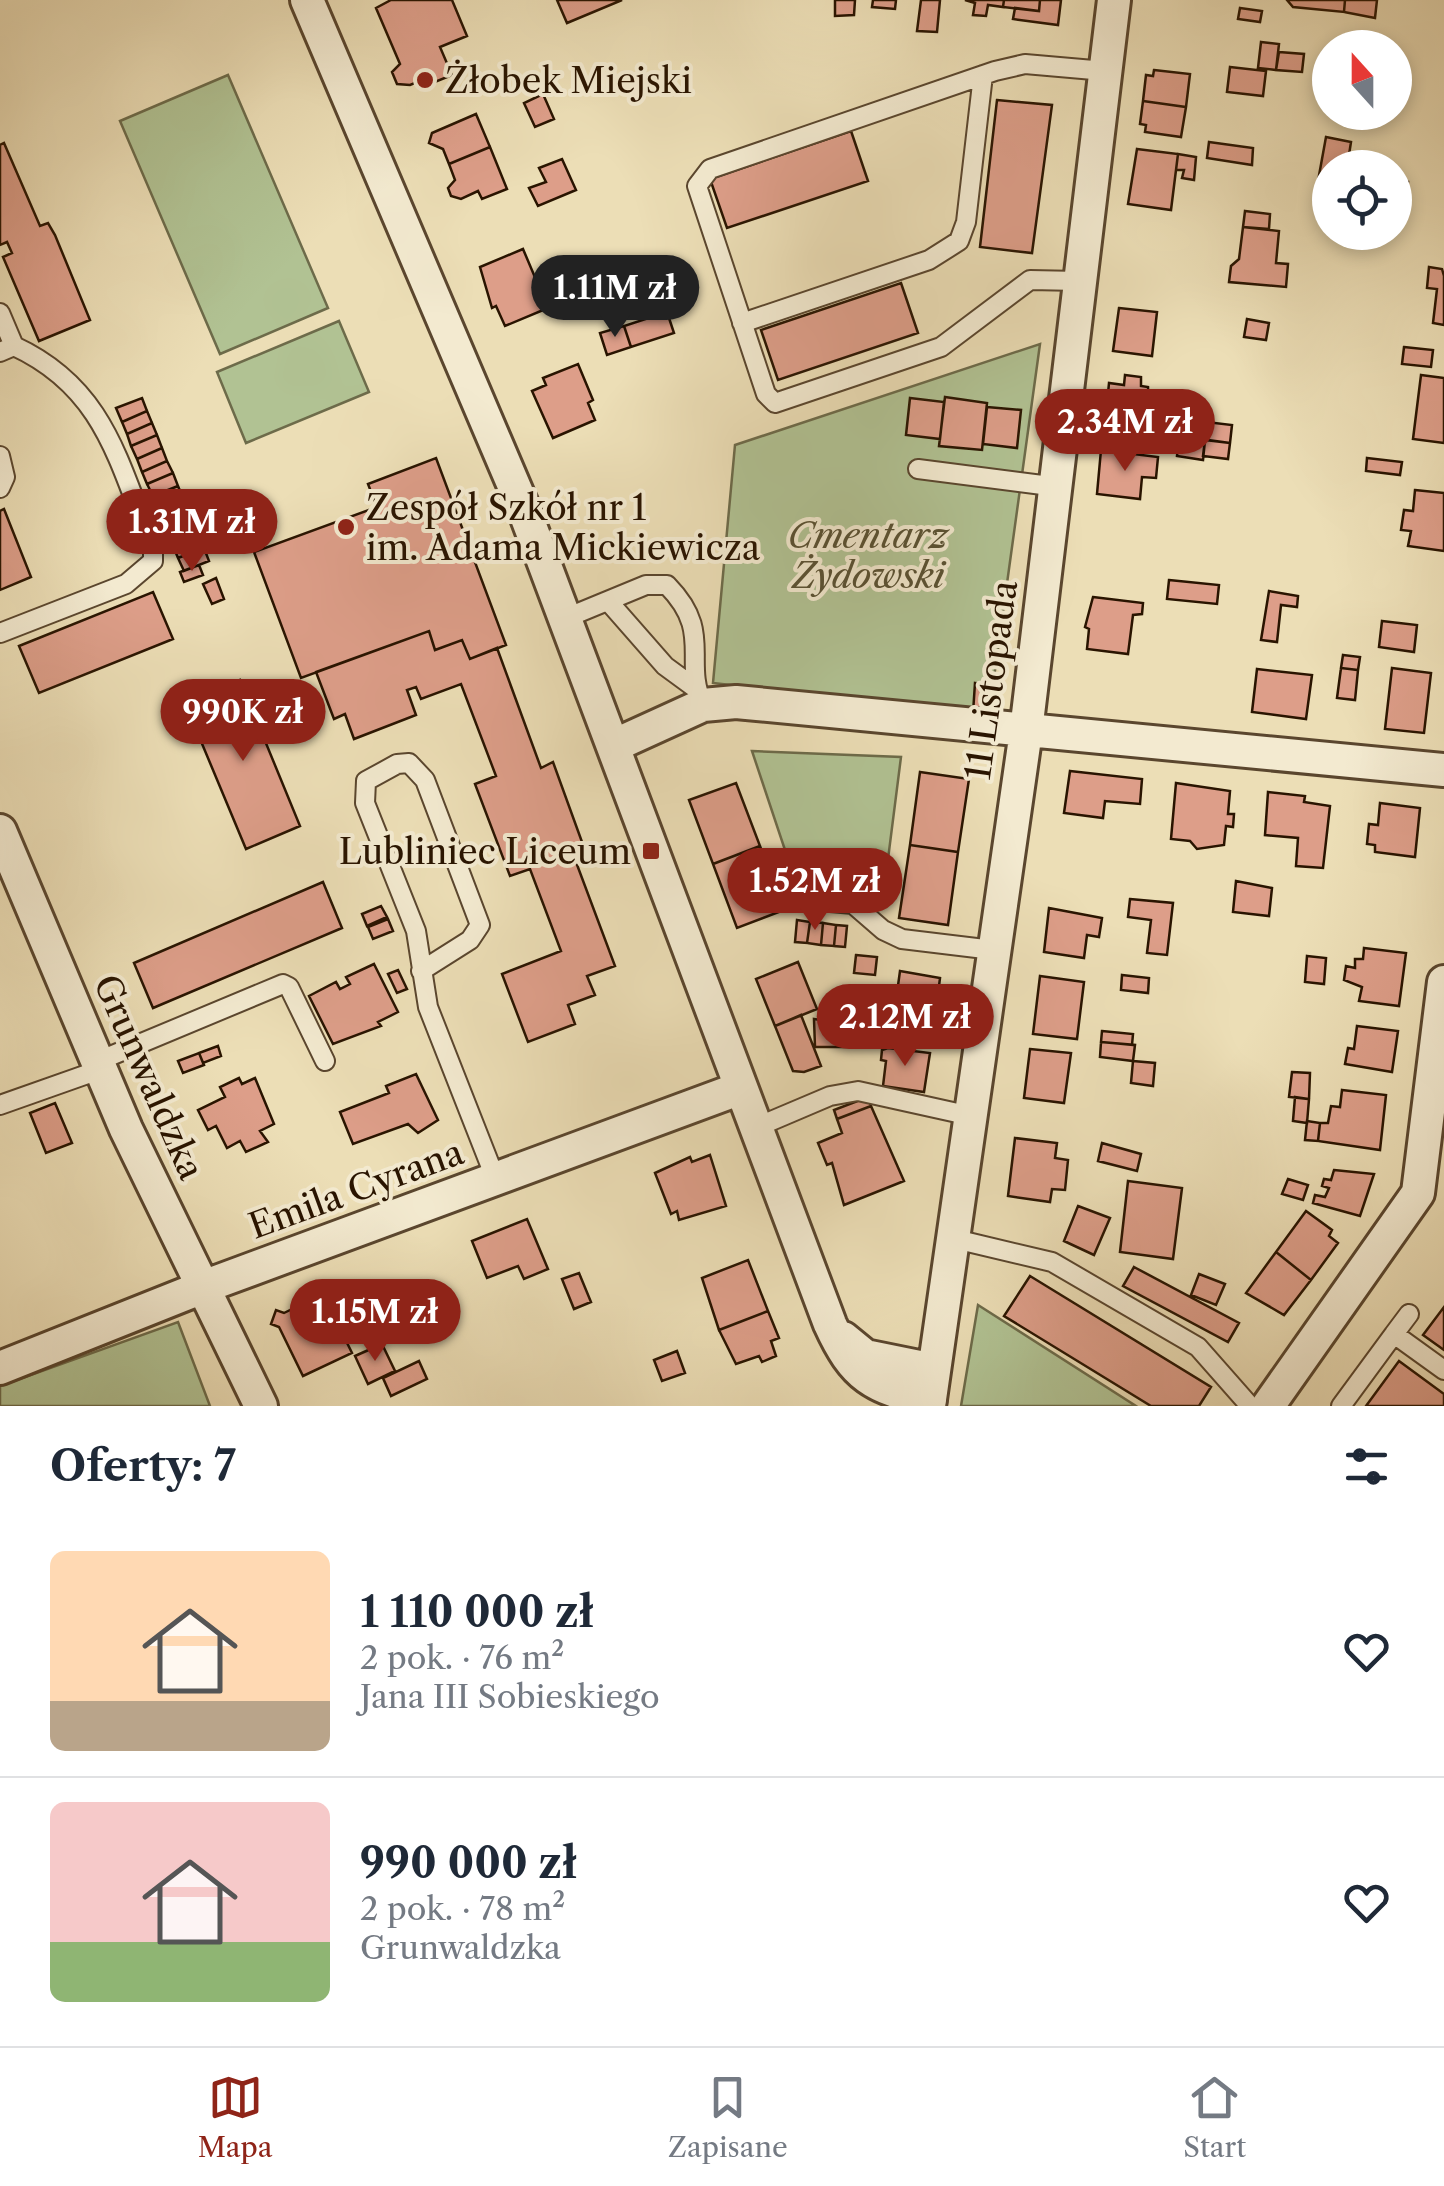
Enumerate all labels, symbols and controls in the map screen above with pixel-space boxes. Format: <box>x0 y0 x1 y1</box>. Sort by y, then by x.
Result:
north arrow <box>1312 30 1412 130</box>
map controls <box>1312 30 1412 250</box>
place label: Żłobek Miejski <box>445 59 692 102</box>
marker: Żłobek Miejski <box>414 69 436 91</box>
button: locate <box>1312 150 1412 250</box>
pin: 1.11M zł <box>512 255 718 340</box>
text: 1.11M zł <box>553 268 677 307</box>
pin: 2.34M zł <box>1022 389 1228 474</box>
text: 2.34M zł <box>1057 402 1193 441</box>
place label: Zespół Szkół nr 1 im. Adama Mickiewicza <box>366 486 761 569</box>
pin: 1.31M zł <box>89 489 295 574</box>
text: 1.31M zł <box>128 502 256 541</box>
park label: Cmentarz Żydowski <box>788 514 951 597</box>
marker: Zespół Szkół nr 1 im. Adama Mickiewicza <box>335 516 357 538</box>
street label: 11 Listopada <box>956 577 1026 783</box>
pin: 990K zł <box>151 679 335 764</box>
text: 990K zł <box>183 692 303 731</box>
place label: Lubliniec Liceum <box>339 830 631 873</box>
marker: Lubliniec Liceum <box>640 840 662 862</box>
pin: 1.52M zł <box>712 848 918 933</box>
text: 1.52M zł <box>749 861 881 900</box>
street label: Grunwaldzka <box>85 968 214 1187</box>
pin: 2.12M zł <box>802 984 1008 1069</box>
text: 2.12M zł <box>839 997 971 1036</box>
street label: Emila Cyrana <box>243 1130 470 1248</box>
pin: 1.15M zł <box>272 1279 478 1364</box>
text: 1.15M zł <box>312 1292 438 1331</box>
icon: filters <box>1339 1439 1394 1494</box>
text: Oferty: 7 <box>50 1440 236 1492</box>
text: 1 110 000 zł <box>360 1586 594 1638</box>
icon: home <box>130 1591 250 1711</box>
icon: heart <box>1339 1624 1394 1679</box>
text: 2 pok. · 76 m² <box>360 1638 564 1677</box>
text: Jana III Sobieskiego <box>360 1677 660 1716</box>
text: 990 000 zł <box>360 1837 577 1889</box>
icon: home <box>130 1842 250 1962</box>
icon: heart <box>1339 1875 1394 1930</box>
text: 2 pok. · 78 m² <box>360 1889 565 1928</box>
text: Grunwaldzka <box>360 1928 561 1967</box>
tab: Mapa <box>198 2070 273 2164</box>
tab: Zapisane <box>668 2070 788 2164</box>
tab: Start <box>1183 2070 1246 2164</box>

